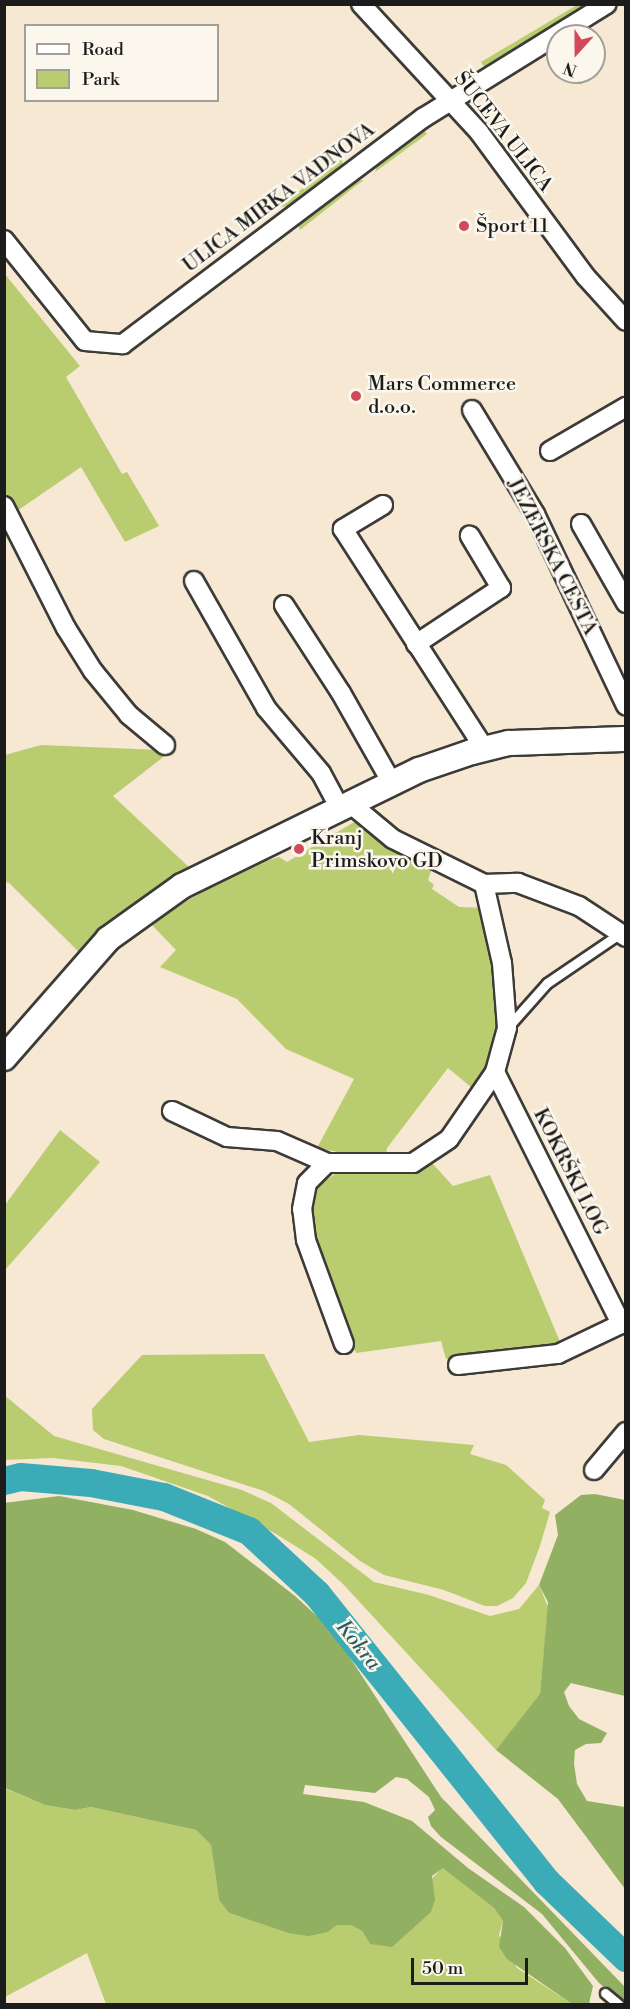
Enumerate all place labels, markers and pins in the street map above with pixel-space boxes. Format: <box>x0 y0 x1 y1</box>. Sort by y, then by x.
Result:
place label: Šport 11 <box>476 214 549 238</box>
marker: Šport 11 <box>457 219 471 233</box>
place label: Mars Commerce d.o.o. <box>368 372 516 419</box>
marker: Mars Commerce d.o.o. <box>349 389 363 403</box>
place label: Kranj Primskovo GD <box>311 826 443 873</box>
marker: Kranj Primskovo GD <box>292 842 306 856</box>

